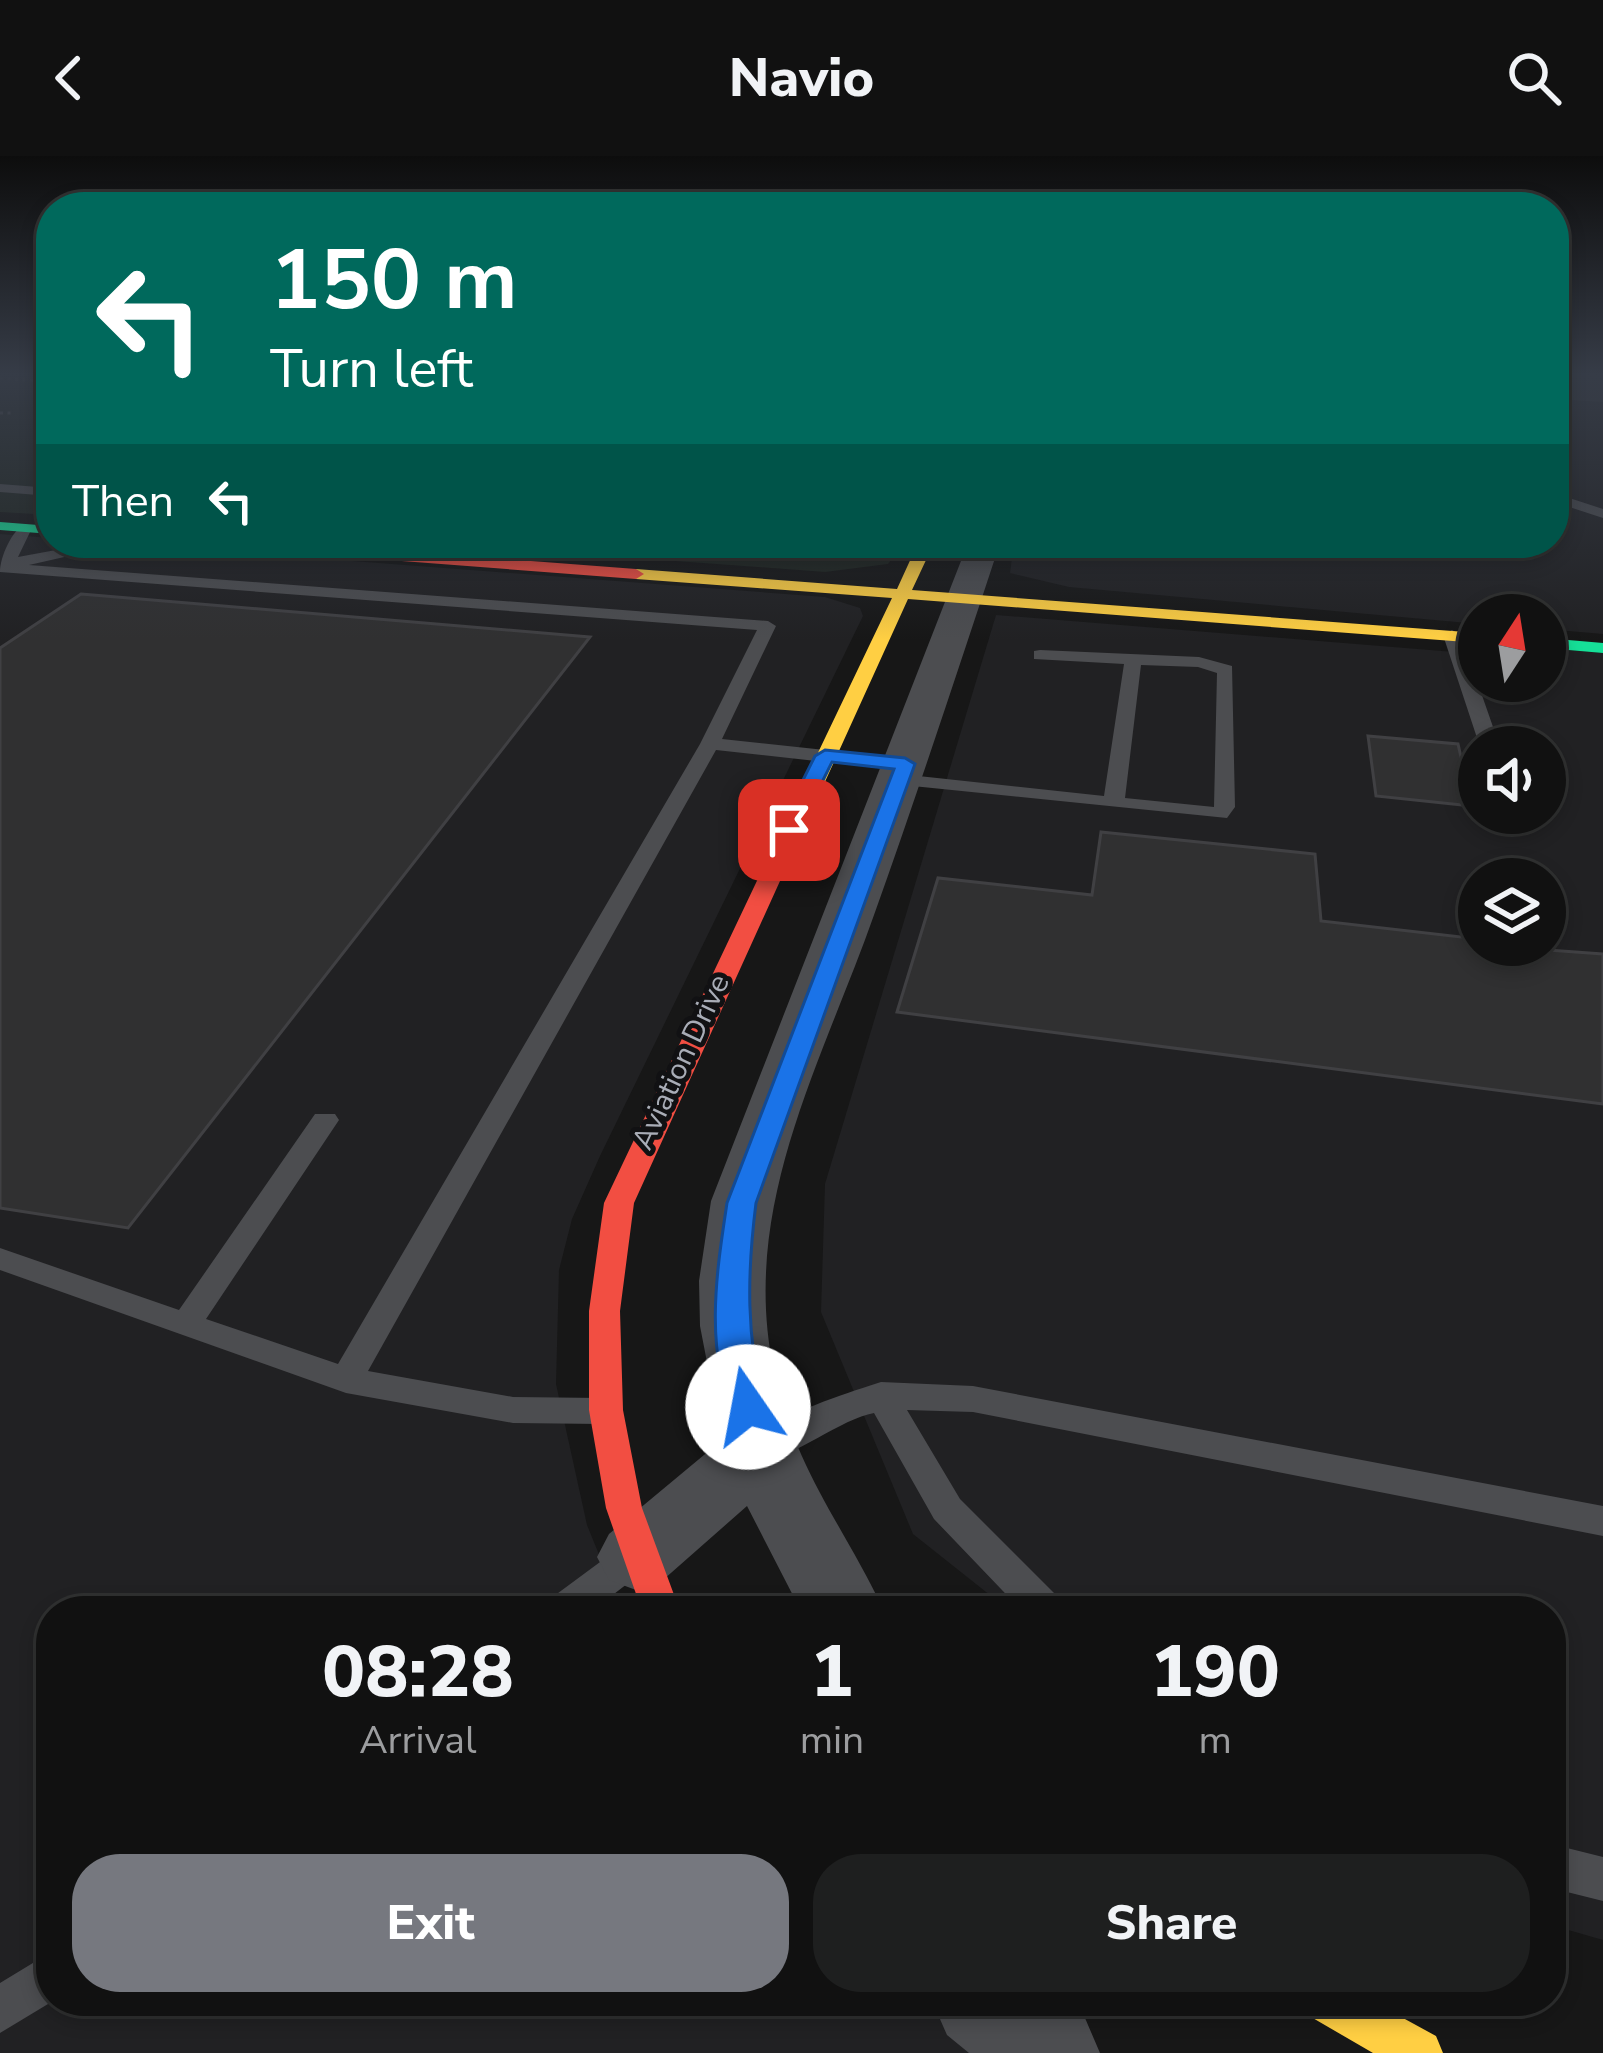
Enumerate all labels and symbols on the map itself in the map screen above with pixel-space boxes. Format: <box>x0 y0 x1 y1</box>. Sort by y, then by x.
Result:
north arrow <box>1458 594 1566 702</box>
pin <box>738 779 840 881</box>
street label: Aviation Drive <box>622 967 740 1157</box>
position arrow <box>685 1344 811 1470</box>

